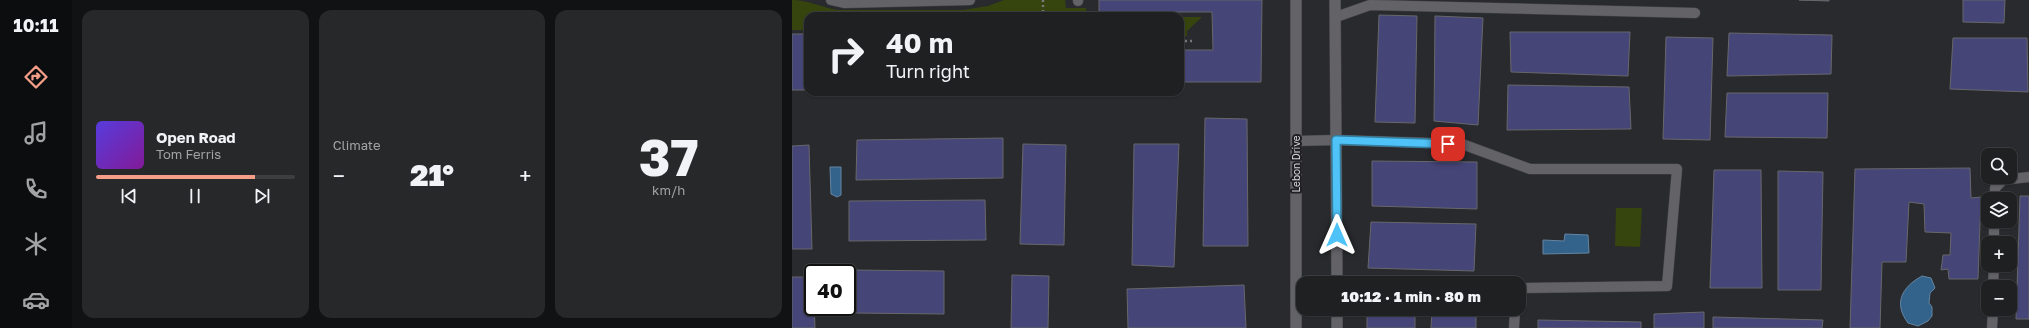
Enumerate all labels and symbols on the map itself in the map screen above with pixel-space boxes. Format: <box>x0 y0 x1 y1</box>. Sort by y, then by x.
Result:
pin <box>1431 127 1465 161</box>
street label: Lebon Drive <box>1290 135 1302 192</box>
position arrow <box>1316 214 1358 256</box>
speed limit sign: 40 <box>804 264 856 316</box>

